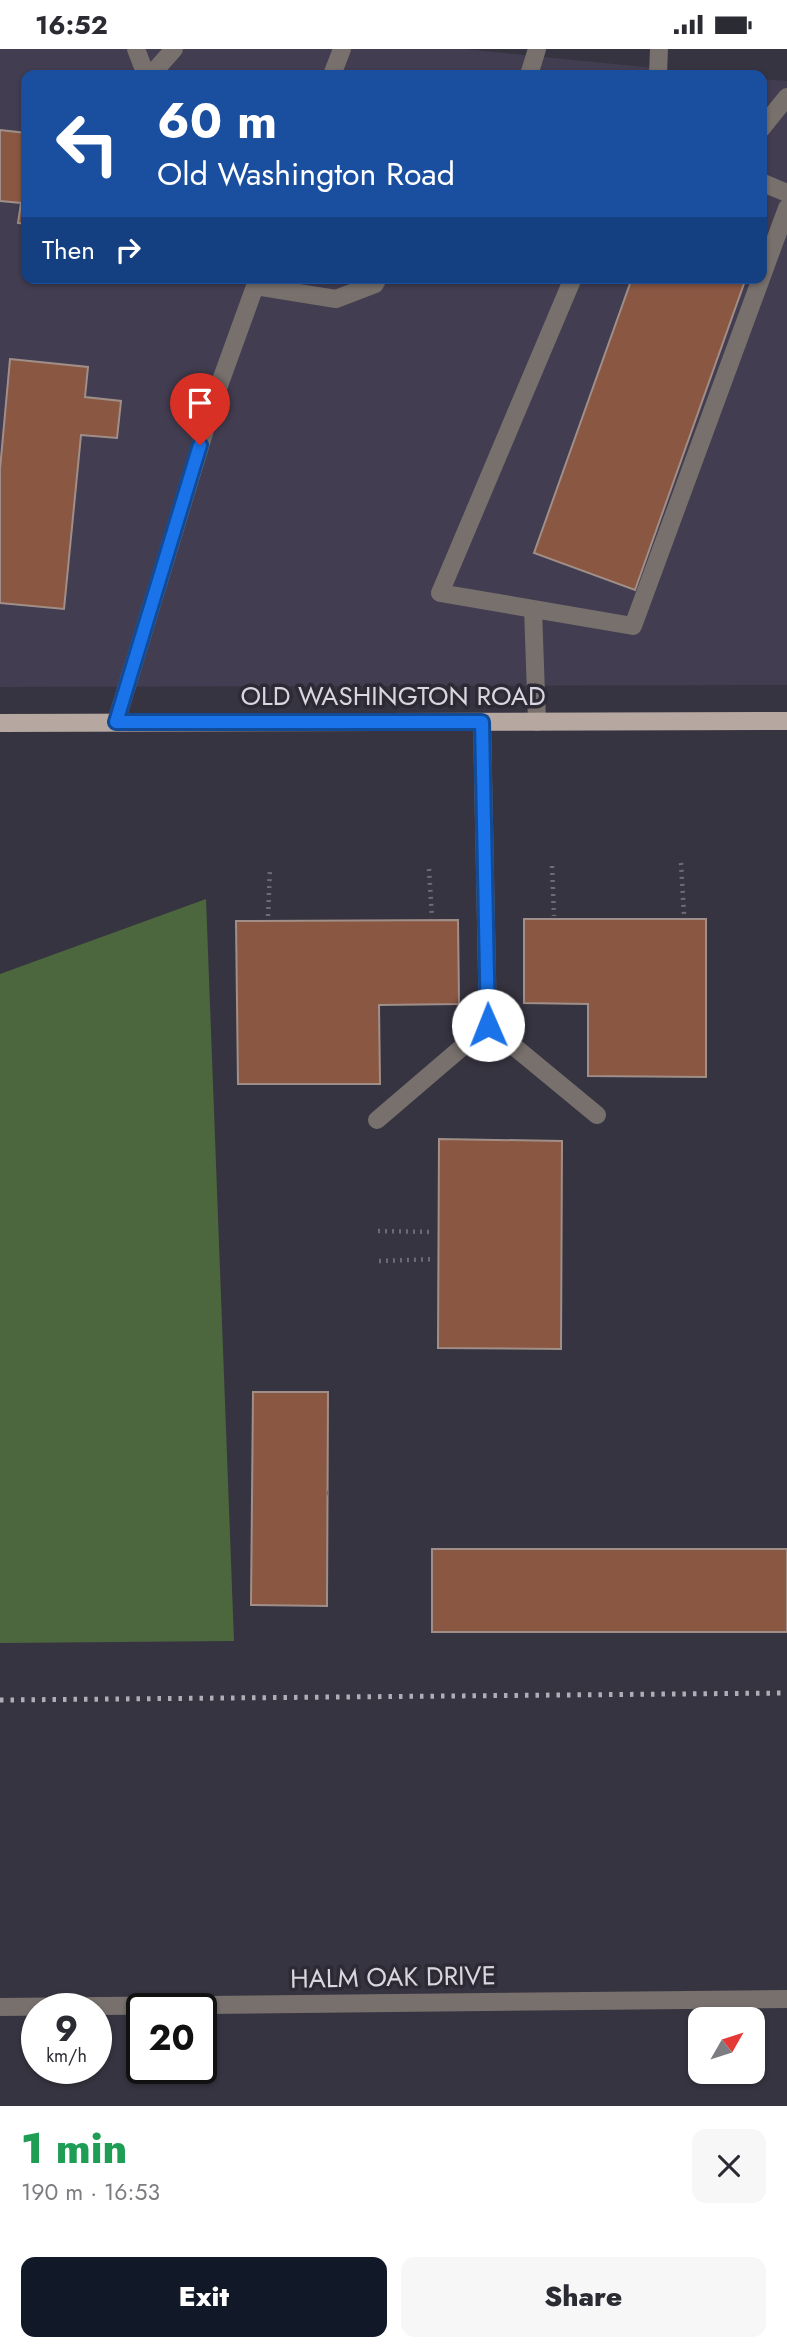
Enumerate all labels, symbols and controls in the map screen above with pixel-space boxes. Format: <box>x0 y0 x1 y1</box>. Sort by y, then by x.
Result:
text: 16:52 <box>35 6 108 44</box>
text: 60 m <box>157 86 277 156</box>
icon: left <box>42 98 133 189</box>
text: Old Washington Road <box>157 151 455 197</box>
text: Then <box>42 231 95 269</box>
icon: right <box>109 231 147 269</box>
pin <box>170 373 230 445</box>
icon: arrive <box>181 384 219 422</box>
street label: OLD WASHINGTON ROAD <box>240 677 546 715</box>
position arrow <box>451 988 525 1062</box>
street label: HALM OAK DRIVE <box>290 1956 496 1998</box>
speed limit sign: 20 <box>126 1993 217 2084</box>
text: 9 <box>55 2004 78 2054</box>
north arrow <box>688 2007 765 2084</box>
map controls <box>688 2007 765 2084</box>
text: km/h <box>46 2043 87 2069</box>
text: 1 min <box>21 2118 127 2179</box>
button: close <box>692 2129 766 2203</box>
text: 190 m · 16:53 <box>21 2175 160 2209</box>
button: Exit <box>21 2257 387 2337</box>
button: Share <box>401 2257 766 2337</box>

